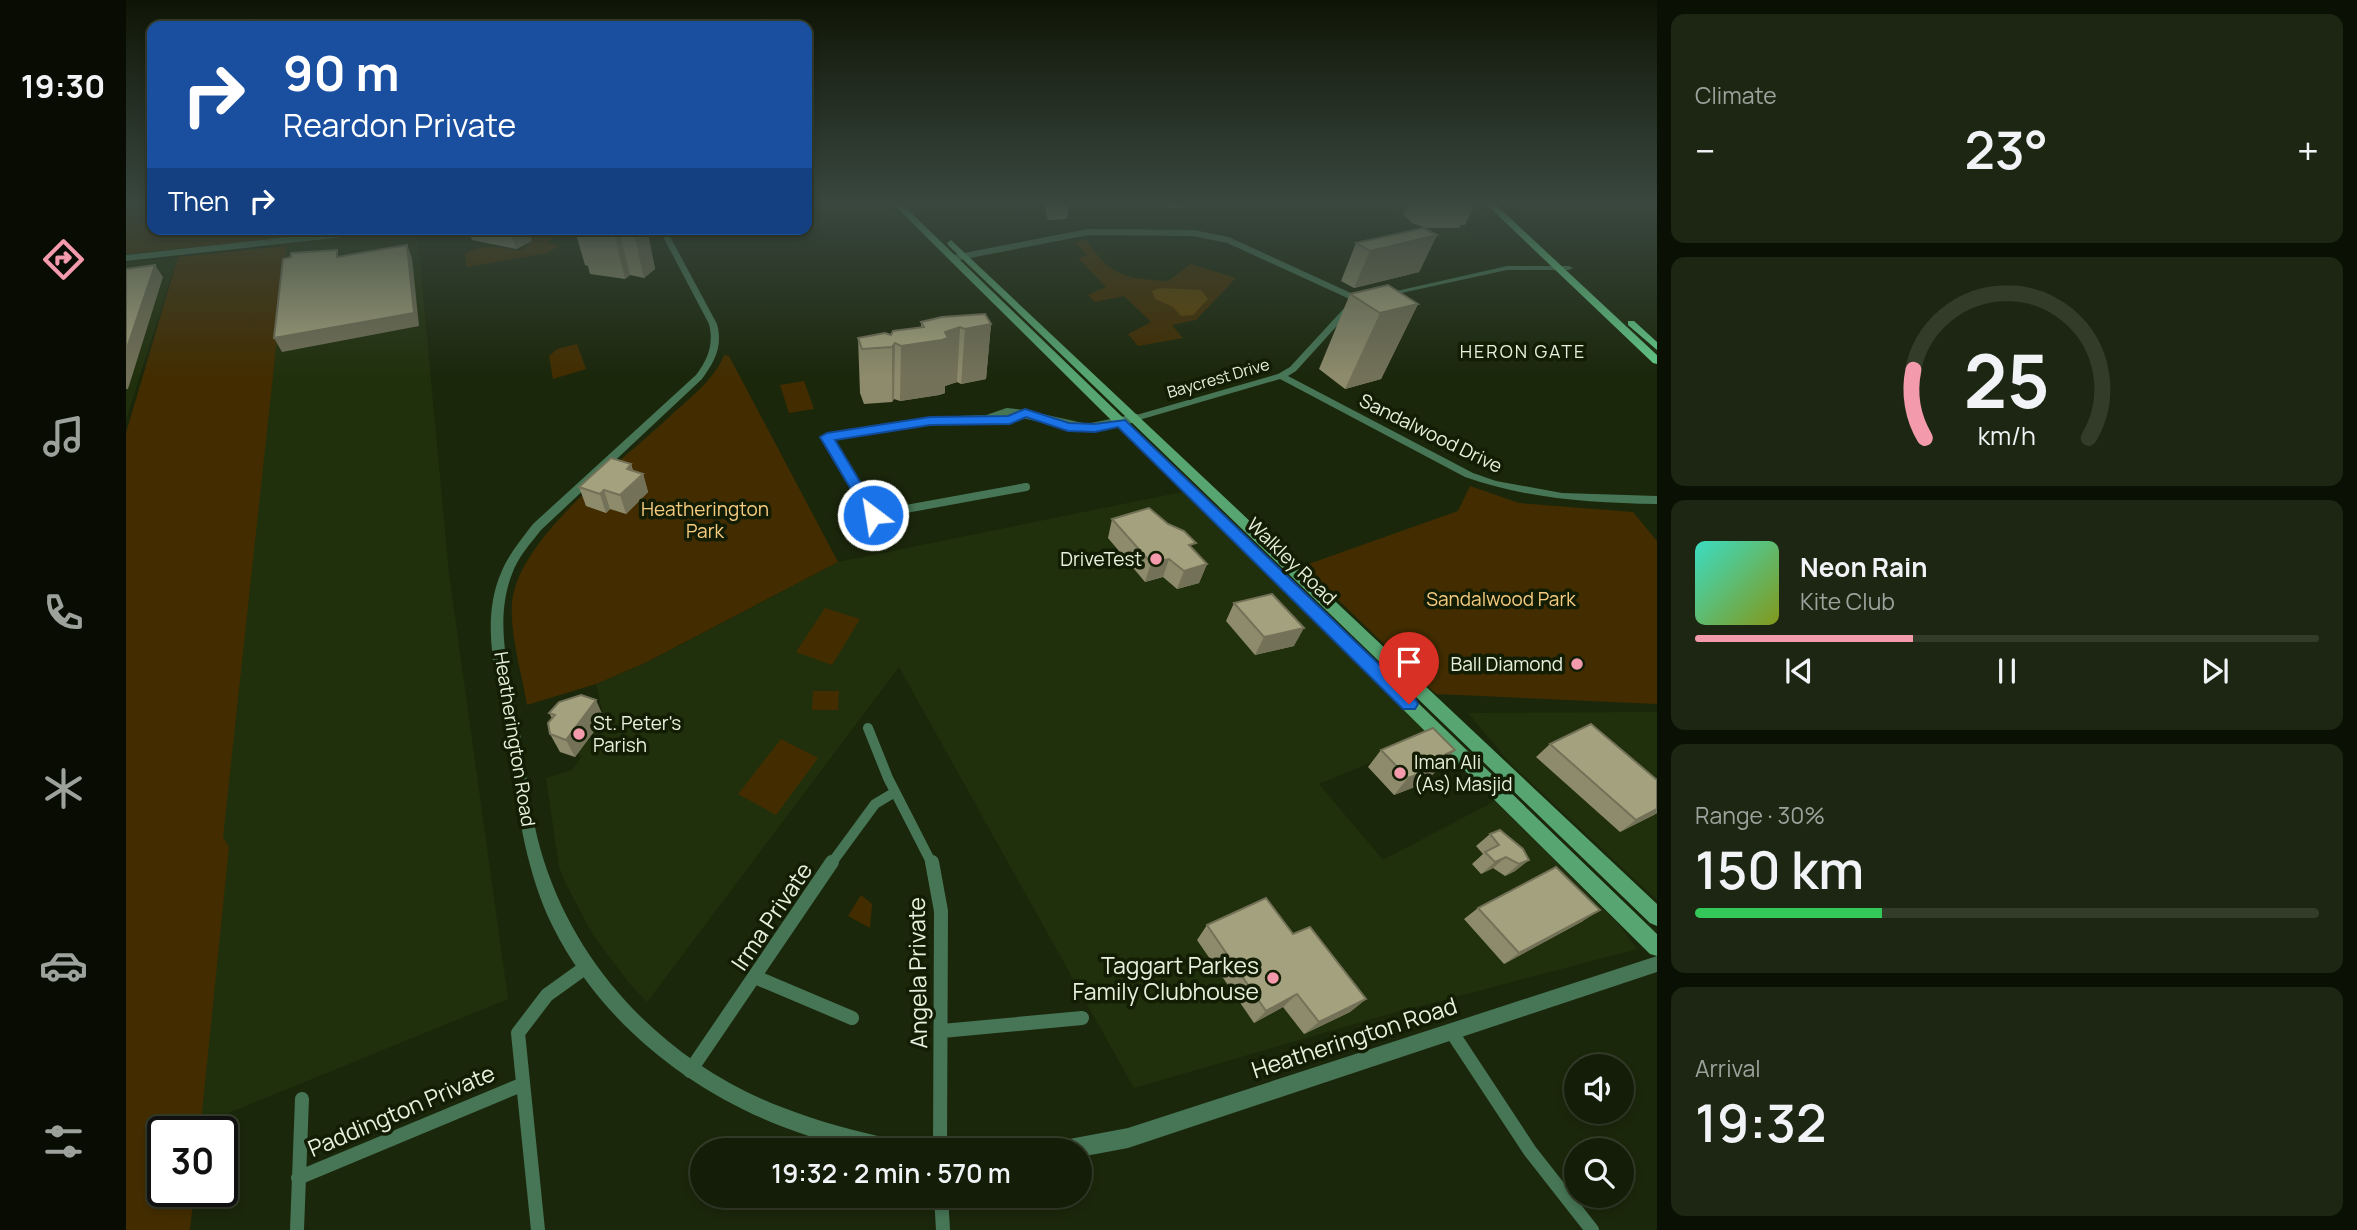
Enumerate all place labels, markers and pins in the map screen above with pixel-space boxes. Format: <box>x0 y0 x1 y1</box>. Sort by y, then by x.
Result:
place label: DriveTest <box>1060 546 1142 572</box>
marker: DriveTest <box>1148 551 1164 567</box>
pin <box>1379 632 1439 704</box>
place label: Ball Diamond <box>1451 651 1563 677</box>
marker: Ball Diamond <box>1569 656 1585 672</box>
place label: St. Peter's Parish <box>593 710 681 758</box>
marker: St. Peter's Parish <box>571 726 587 742</box>
place label: Iman Ali (As) Masjid <box>1414 749 1512 797</box>
marker: Iman Ali (As) Masjid <box>1392 765 1408 781</box>
place label: Taggart Parkes Family Clubhouse <box>1073 949 1259 1007</box>
marker: Taggart Parkes Family Clubhouse <box>1265 970 1281 986</box>

